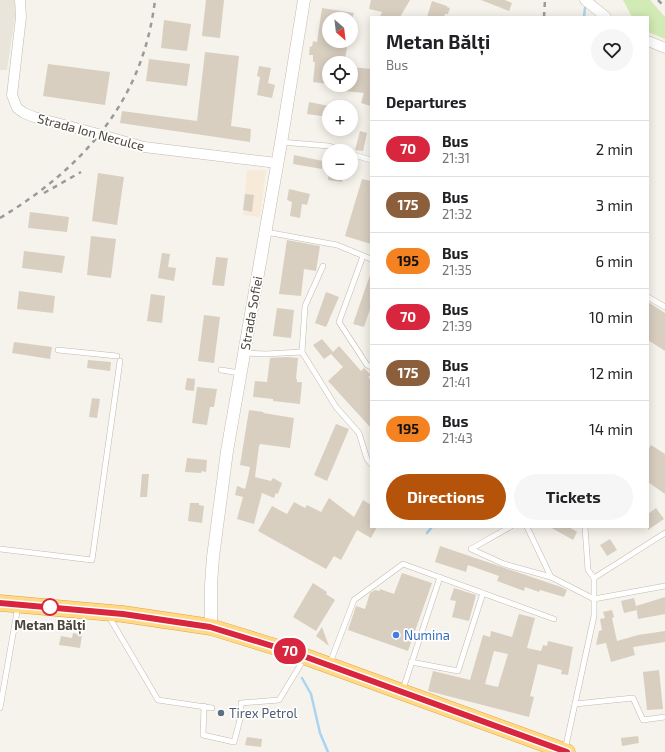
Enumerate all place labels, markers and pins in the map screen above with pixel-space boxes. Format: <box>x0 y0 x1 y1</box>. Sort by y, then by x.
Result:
marker: Metan Bălți <box>41 598 59 616</box>
place label: Metan Bălți <box>14 617 86 635</box>
place label: Numina <box>404 627 450 643</box>
marker: Numina <box>391 630 401 640</box>
place label: Tirex Petrol <box>229 705 298 721</box>
marker: Tirex Petrol <box>216 708 226 718</box>

